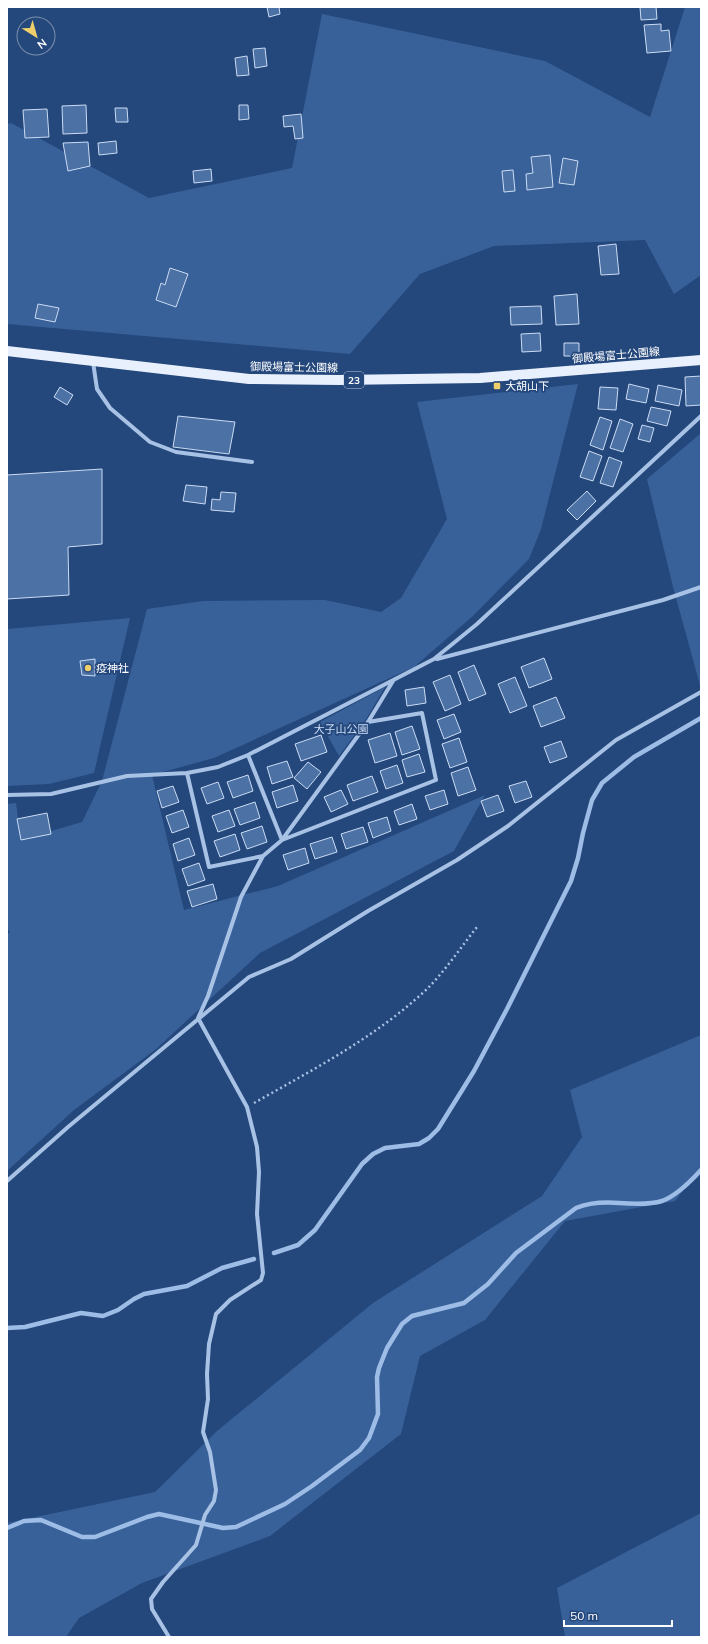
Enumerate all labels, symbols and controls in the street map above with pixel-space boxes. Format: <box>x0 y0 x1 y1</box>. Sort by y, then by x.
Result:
north arrow <box>16 16 56 56</box>
text: N <box>34 36 50 52</box>
street label: 御殿場富士公園線 <box>571 344 660 366</box>
street label: 御殿場富士公園線 <box>249 359 338 375</box>
road number: 23 <box>344 372 364 388</box>
place label: 大胡山下 <box>505 379 549 393</box>
marker: 大胡山下 <box>492 381 502 391</box>
place label: 疫神社 <box>96 661 129 675</box>
marker: 疫神社 <box>83 663 93 673</box>
park label: 大子山公園 <box>314 722 369 736</box>
scale bar <box>564 1602 672 1628</box>
text: 50 m <box>570 1608 598 1623</box>

